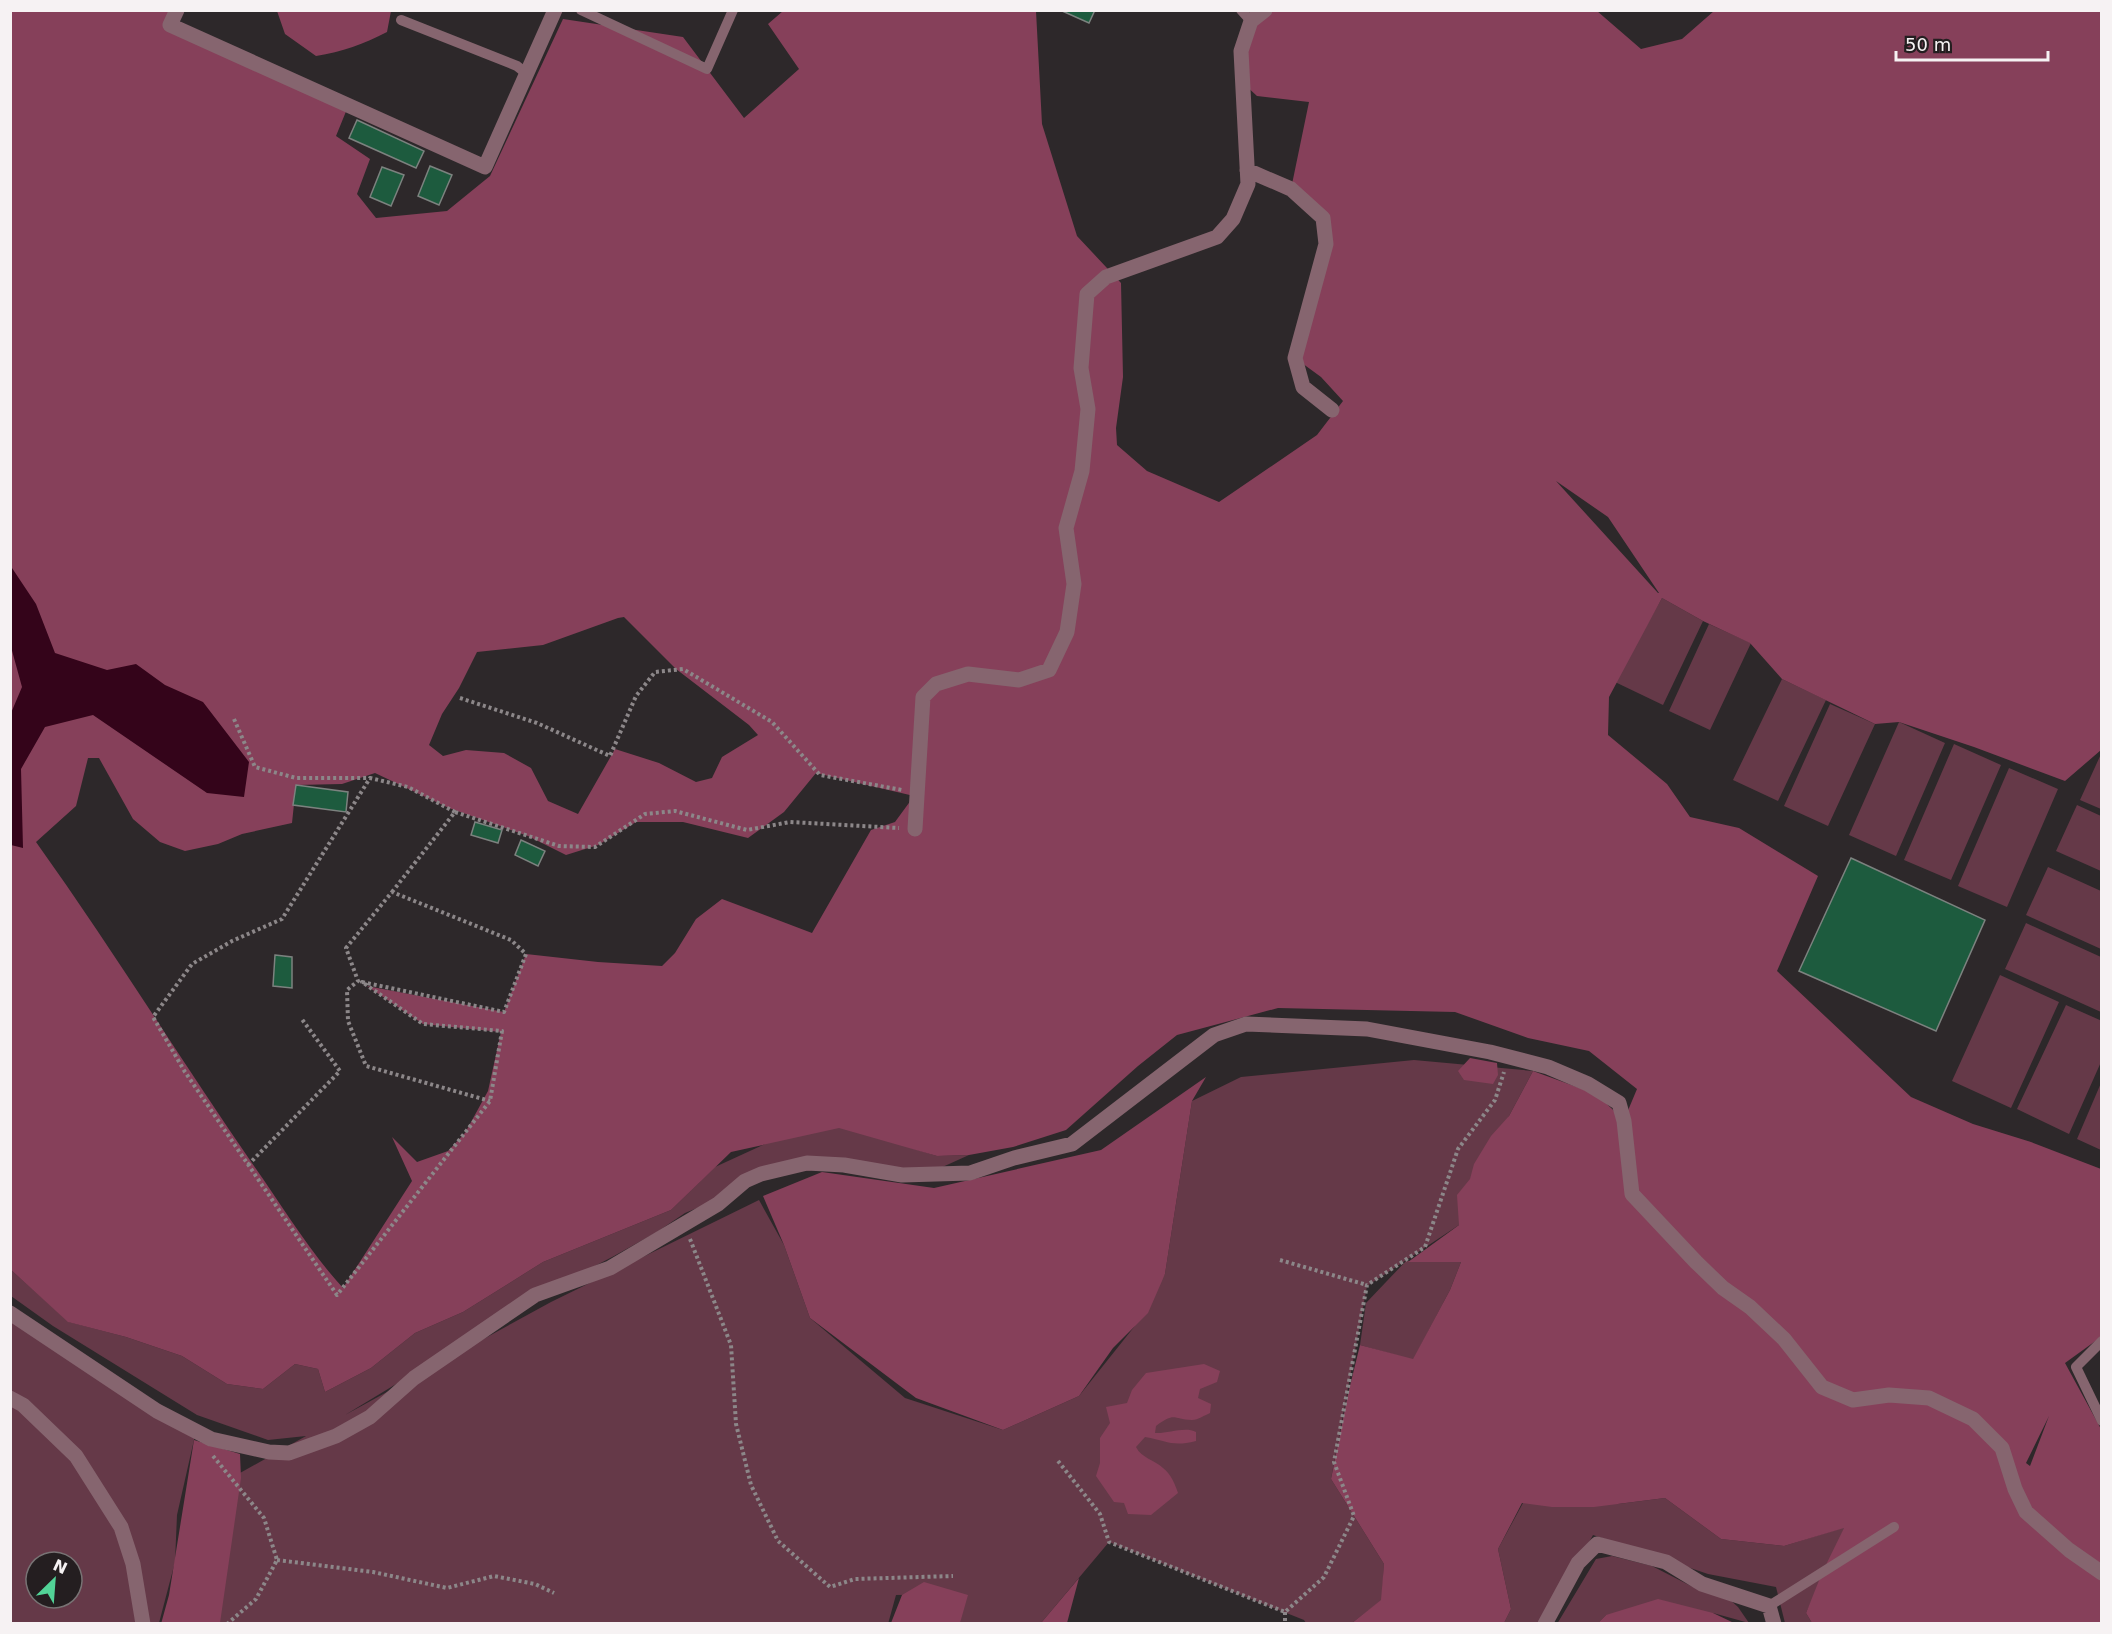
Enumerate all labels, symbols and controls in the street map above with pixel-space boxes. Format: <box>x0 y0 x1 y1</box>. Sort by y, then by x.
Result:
scale bar <box>1896 24 2048 62</box>
text: 50 m <box>1905 34 1951 55</box>
north arrow <box>24 1550 84 1610</box>
text: N <box>50 1555 70 1578</box>

